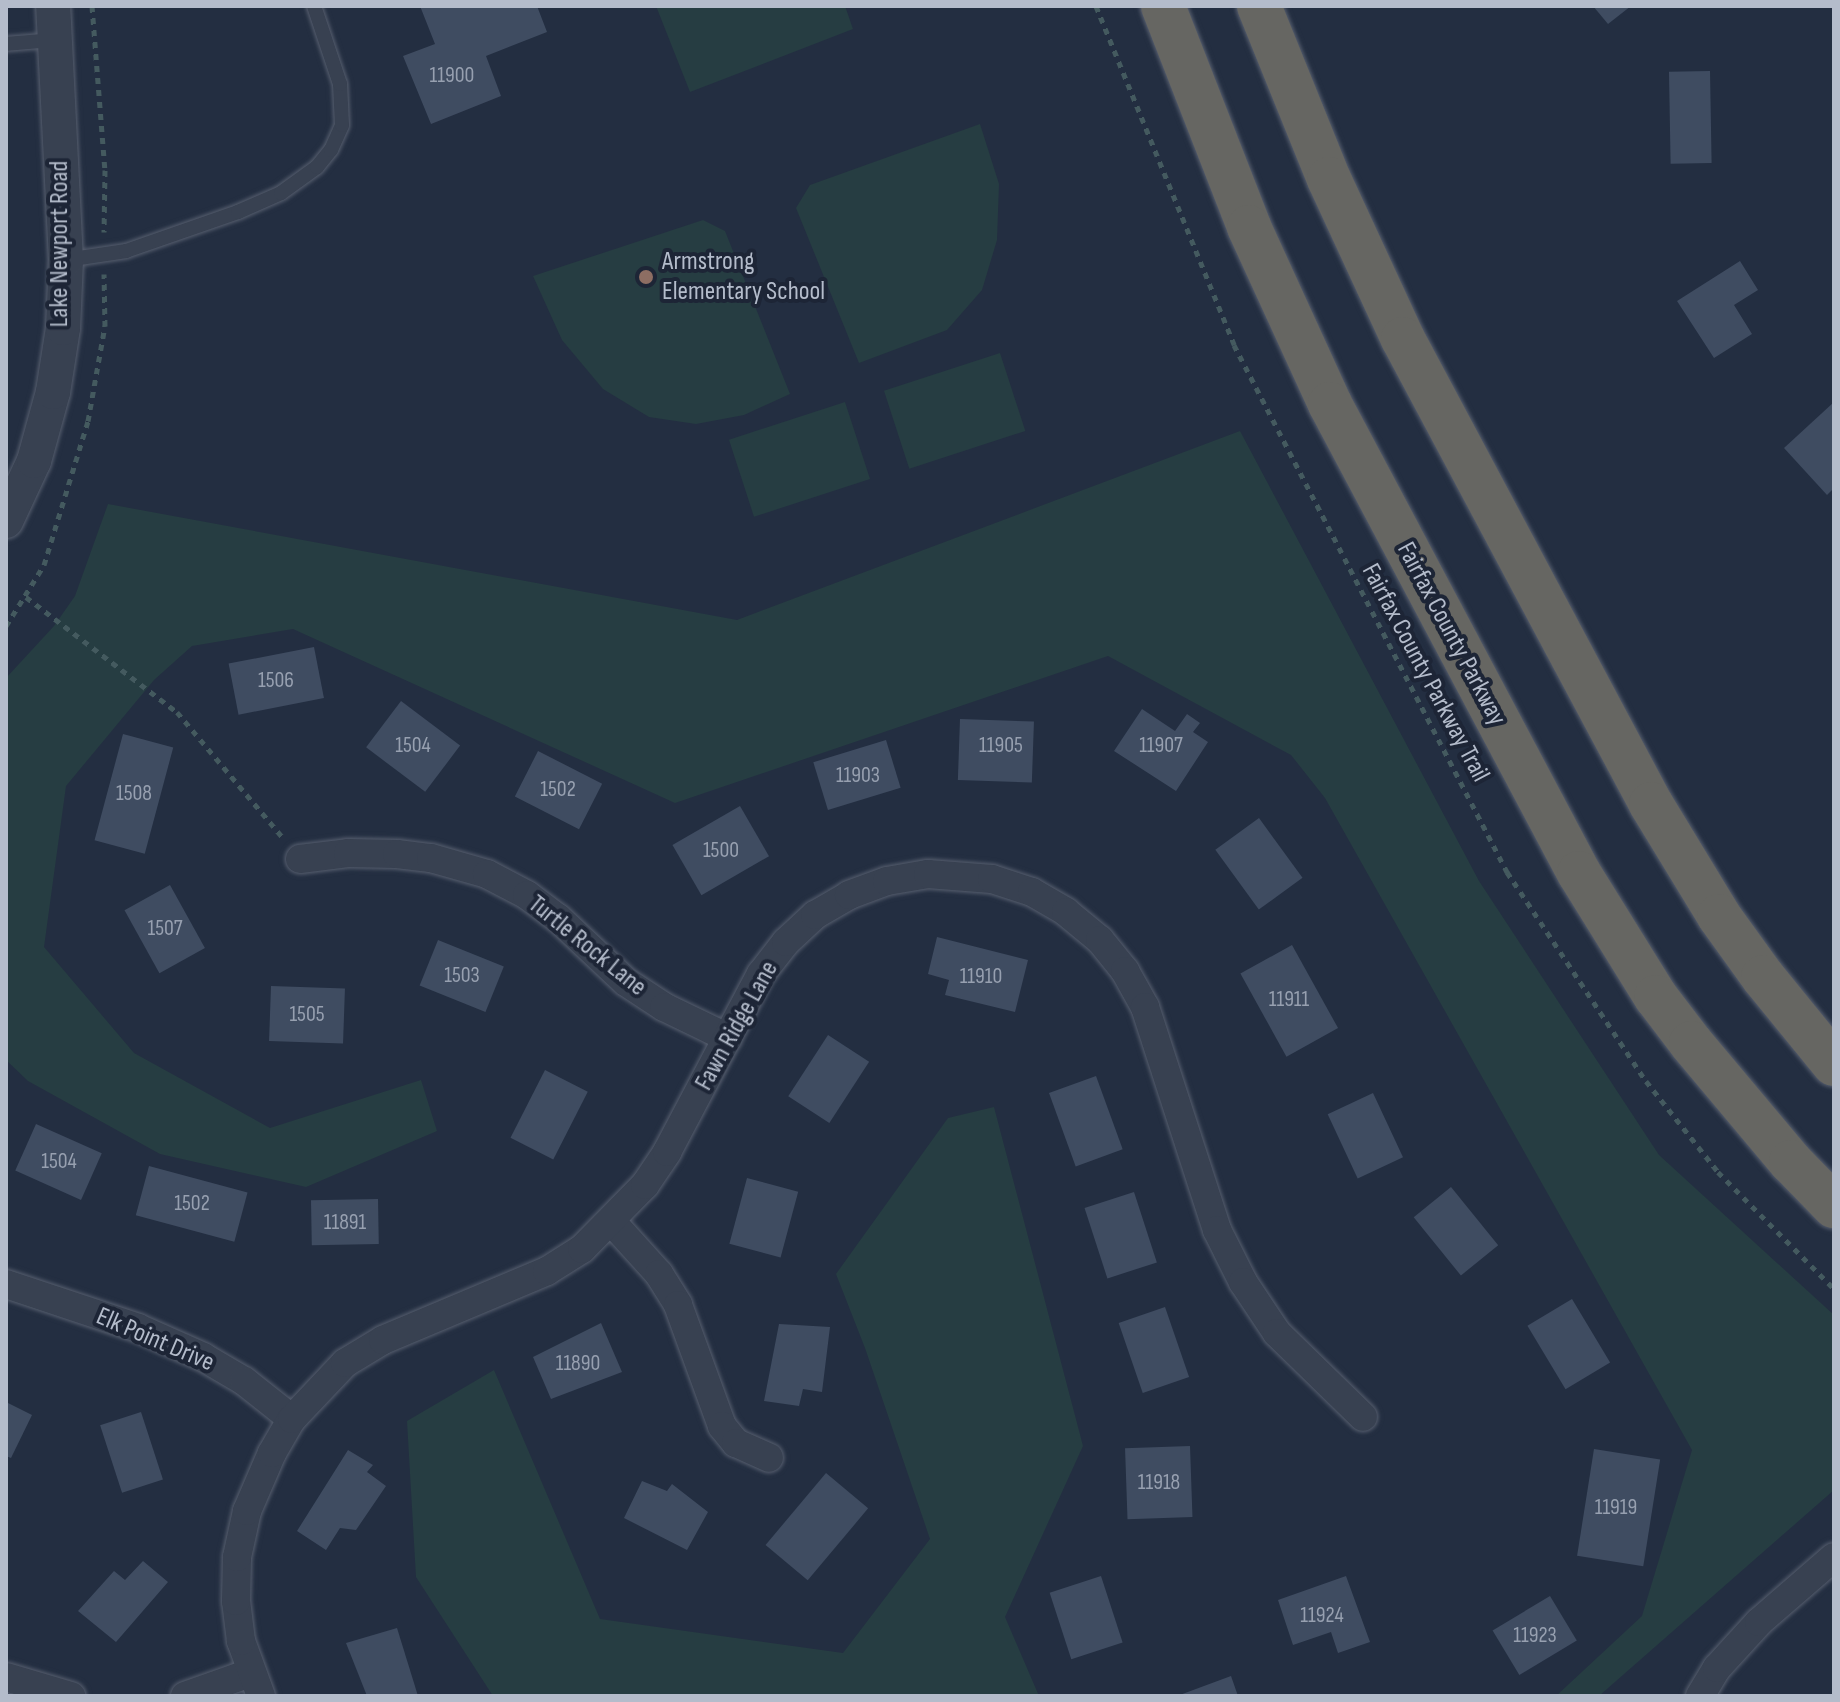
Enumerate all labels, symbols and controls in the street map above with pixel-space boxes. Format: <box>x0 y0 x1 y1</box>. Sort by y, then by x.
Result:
house number: 11900 <box>430 63 474 89</box>
street label: Lake Newport Road <box>44 161 76 327</box>
place label: Armstrong Elementary School <box>662 246 825 308</box>
marker: Armstrong Elementary School <box>637 268 655 286</box>
street label: Fairfax County Parkway <box>1390 537 1512 731</box>
street label: Fairfax County Parkway Trail <box>1354 559 1496 787</box>
house number: 1506 <box>258 668 294 694</box>
house number: 1504 <box>395 733 431 759</box>
house number: 11905 <box>979 733 1023 759</box>
house number: 11907 <box>1139 733 1183 759</box>
house number: 11903 <box>836 763 880 789</box>
house number: 1502 <box>540 777 576 803</box>
house number: 1508 <box>116 781 152 807</box>
house number: 1500 <box>703 838 739 864</box>
street label: Turtle Rock Lane <box>522 889 652 1003</box>
house number: 1507 <box>147 916 183 942</box>
street label: Fawn Ridge Lane <box>689 956 785 1096</box>
house number: 1503 <box>444 963 480 989</box>
house number: 11910 <box>960 964 1002 990</box>
house number: 11911 <box>1269 987 1309 1013</box>
house number: 1505 <box>289 1002 325 1028</box>
house number: 1504 <box>41 1149 77 1175</box>
house number: 1502 <box>174 1191 210 1217</box>
house number: 11891 <box>324 1210 366 1236</box>
street label: Elk Point Drive <box>91 1301 219 1379</box>
house number: 11890 <box>556 1351 600 1377</box>
house number: 11918 <box>1138 1470 1180 1496</box>
house number: 11919 <box>1595 1495 1637 1521</box>
house number: 11924 <box>1300 1603 1344 1629</box>
house number: 11923 <box>1513 1623 1557 1649</box>

